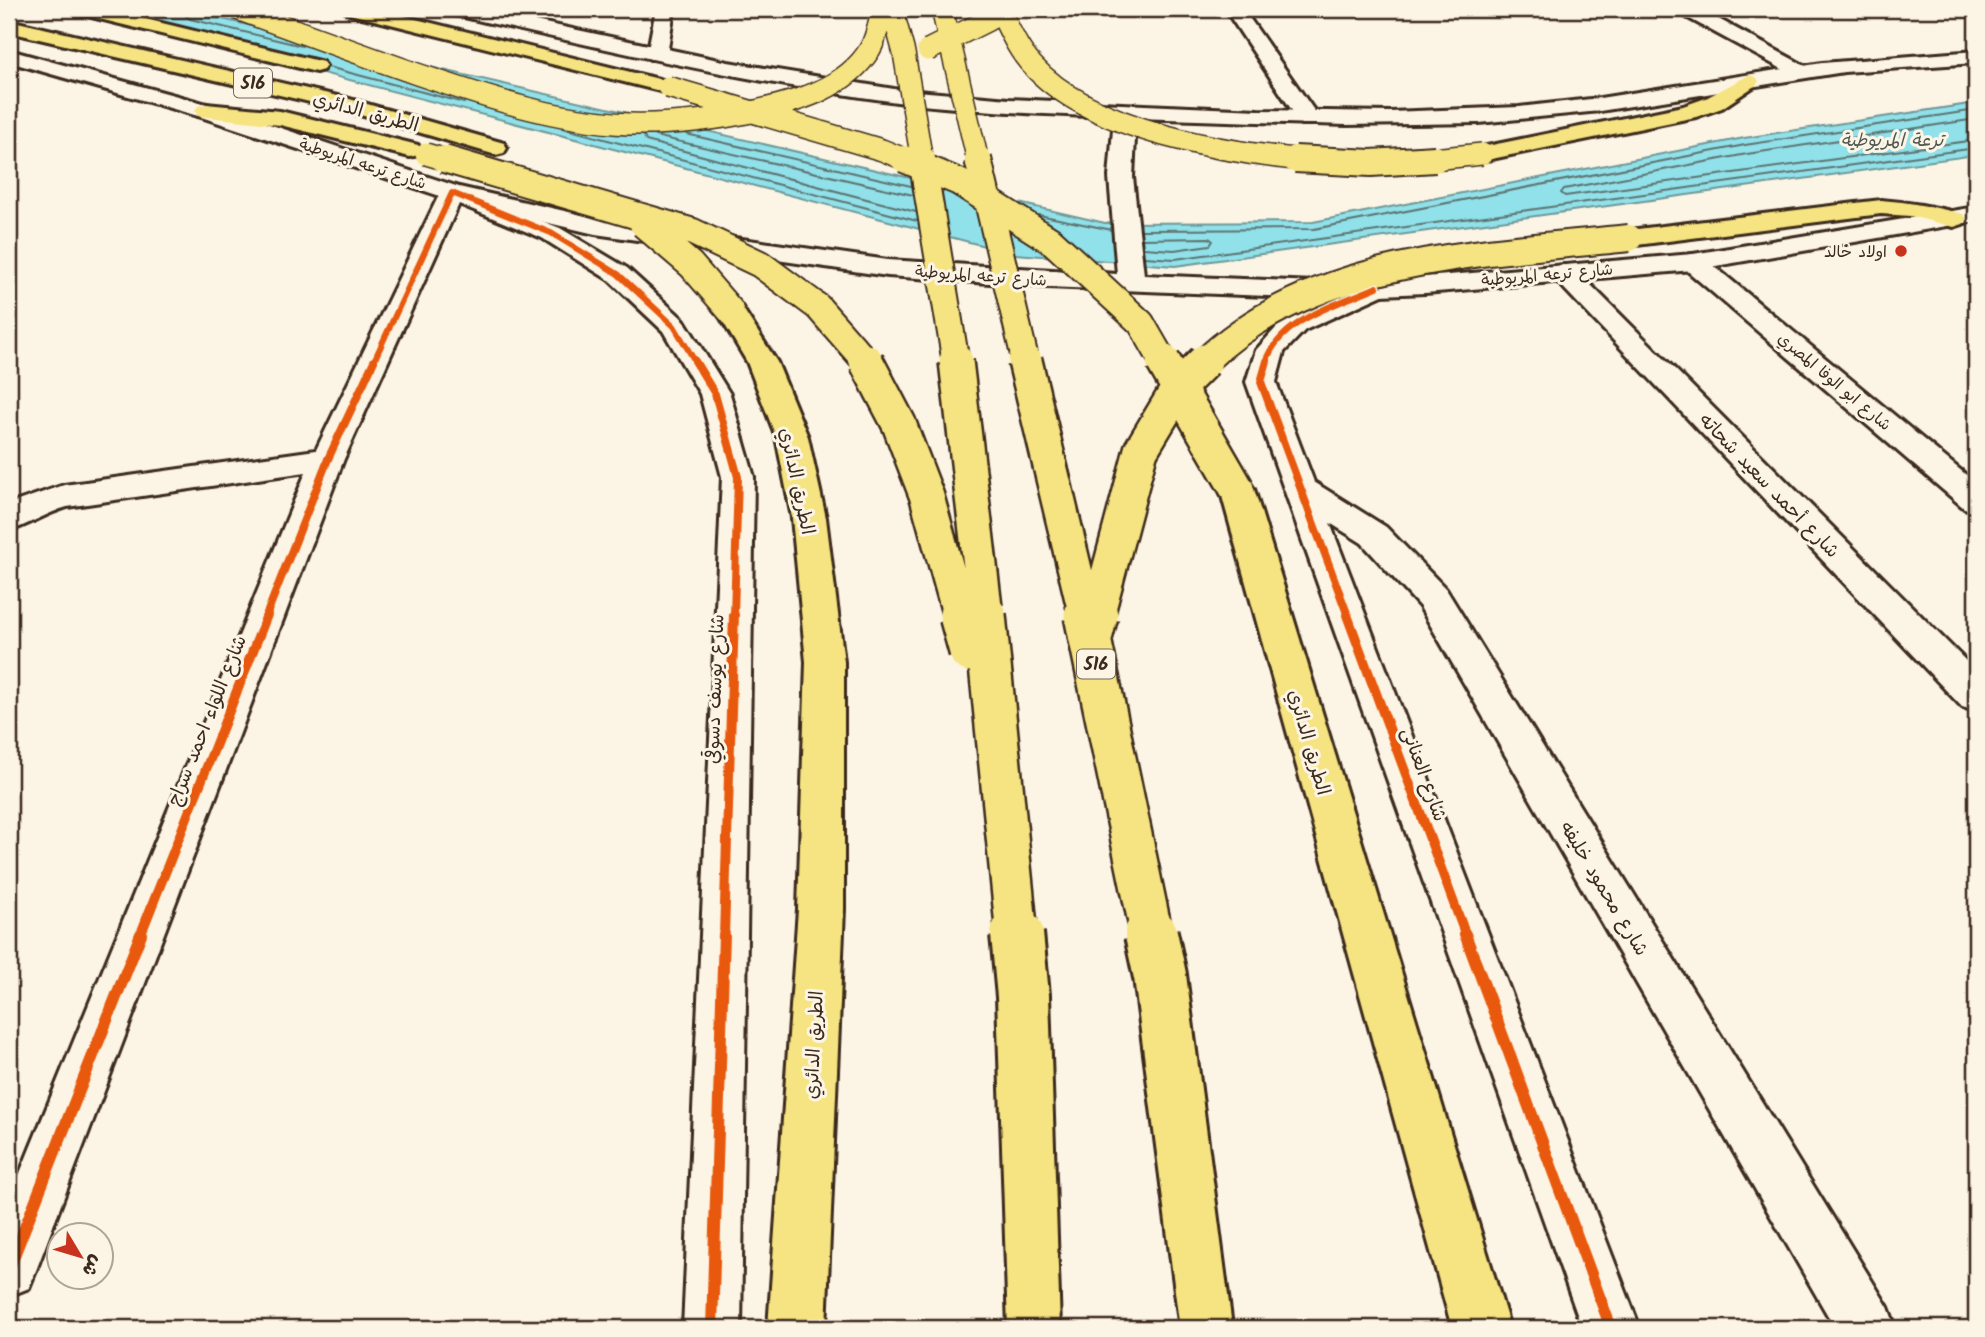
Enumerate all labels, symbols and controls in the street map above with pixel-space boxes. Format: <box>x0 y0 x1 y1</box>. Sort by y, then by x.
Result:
road number: 516 <box>234 68 272 98</box>
street label: الطريق الدائري <box>309 84 422 141</box>
water label: ترعة المريوطية <box>1841 127 1946 156</box>
street label: شارع ترعه المريوطية <box>296 132 429 197</box>
place label: اولاد خالد <box>1824 240 1887 265</box>
marker: اولاد خالد <box>1893 243 1909 259</box>
street label: شارع ترعه المريوطية <box>1480 257 1614 294</box>
street label: شارع ترعه المريوطية <box>914 259 1048 294</box>
street label: شارع ابو الوفا المصري <box>1772 327 1896 437</box>
street label: شارع أحمد سعيد شحاته <box>1691 407 1846 566</box>
street label: الطريق الدائري <box>770 425 822 538</box>
street label: شارع يوسف دسوقي <box>698 614 734 765</box>
street label: شارع اللواء احمد سراج <box>160 631 256 811</box>
road number: 516 <box>1077 650 1115 678</box>
street label: الطريق الدائري <box>1279 686 1337 799</box>
street label: شارع العنانى <box>1392 723 1454 826</box>
street label: شارع محمود خليفه <box>1551 816 1655 962</box>
street label: الطريق الدائري <box>797 990 833 1100</box>
north arrow <box>46 1222 116 1292</box>
text: ش <box>74 1248 110 1283</box>

